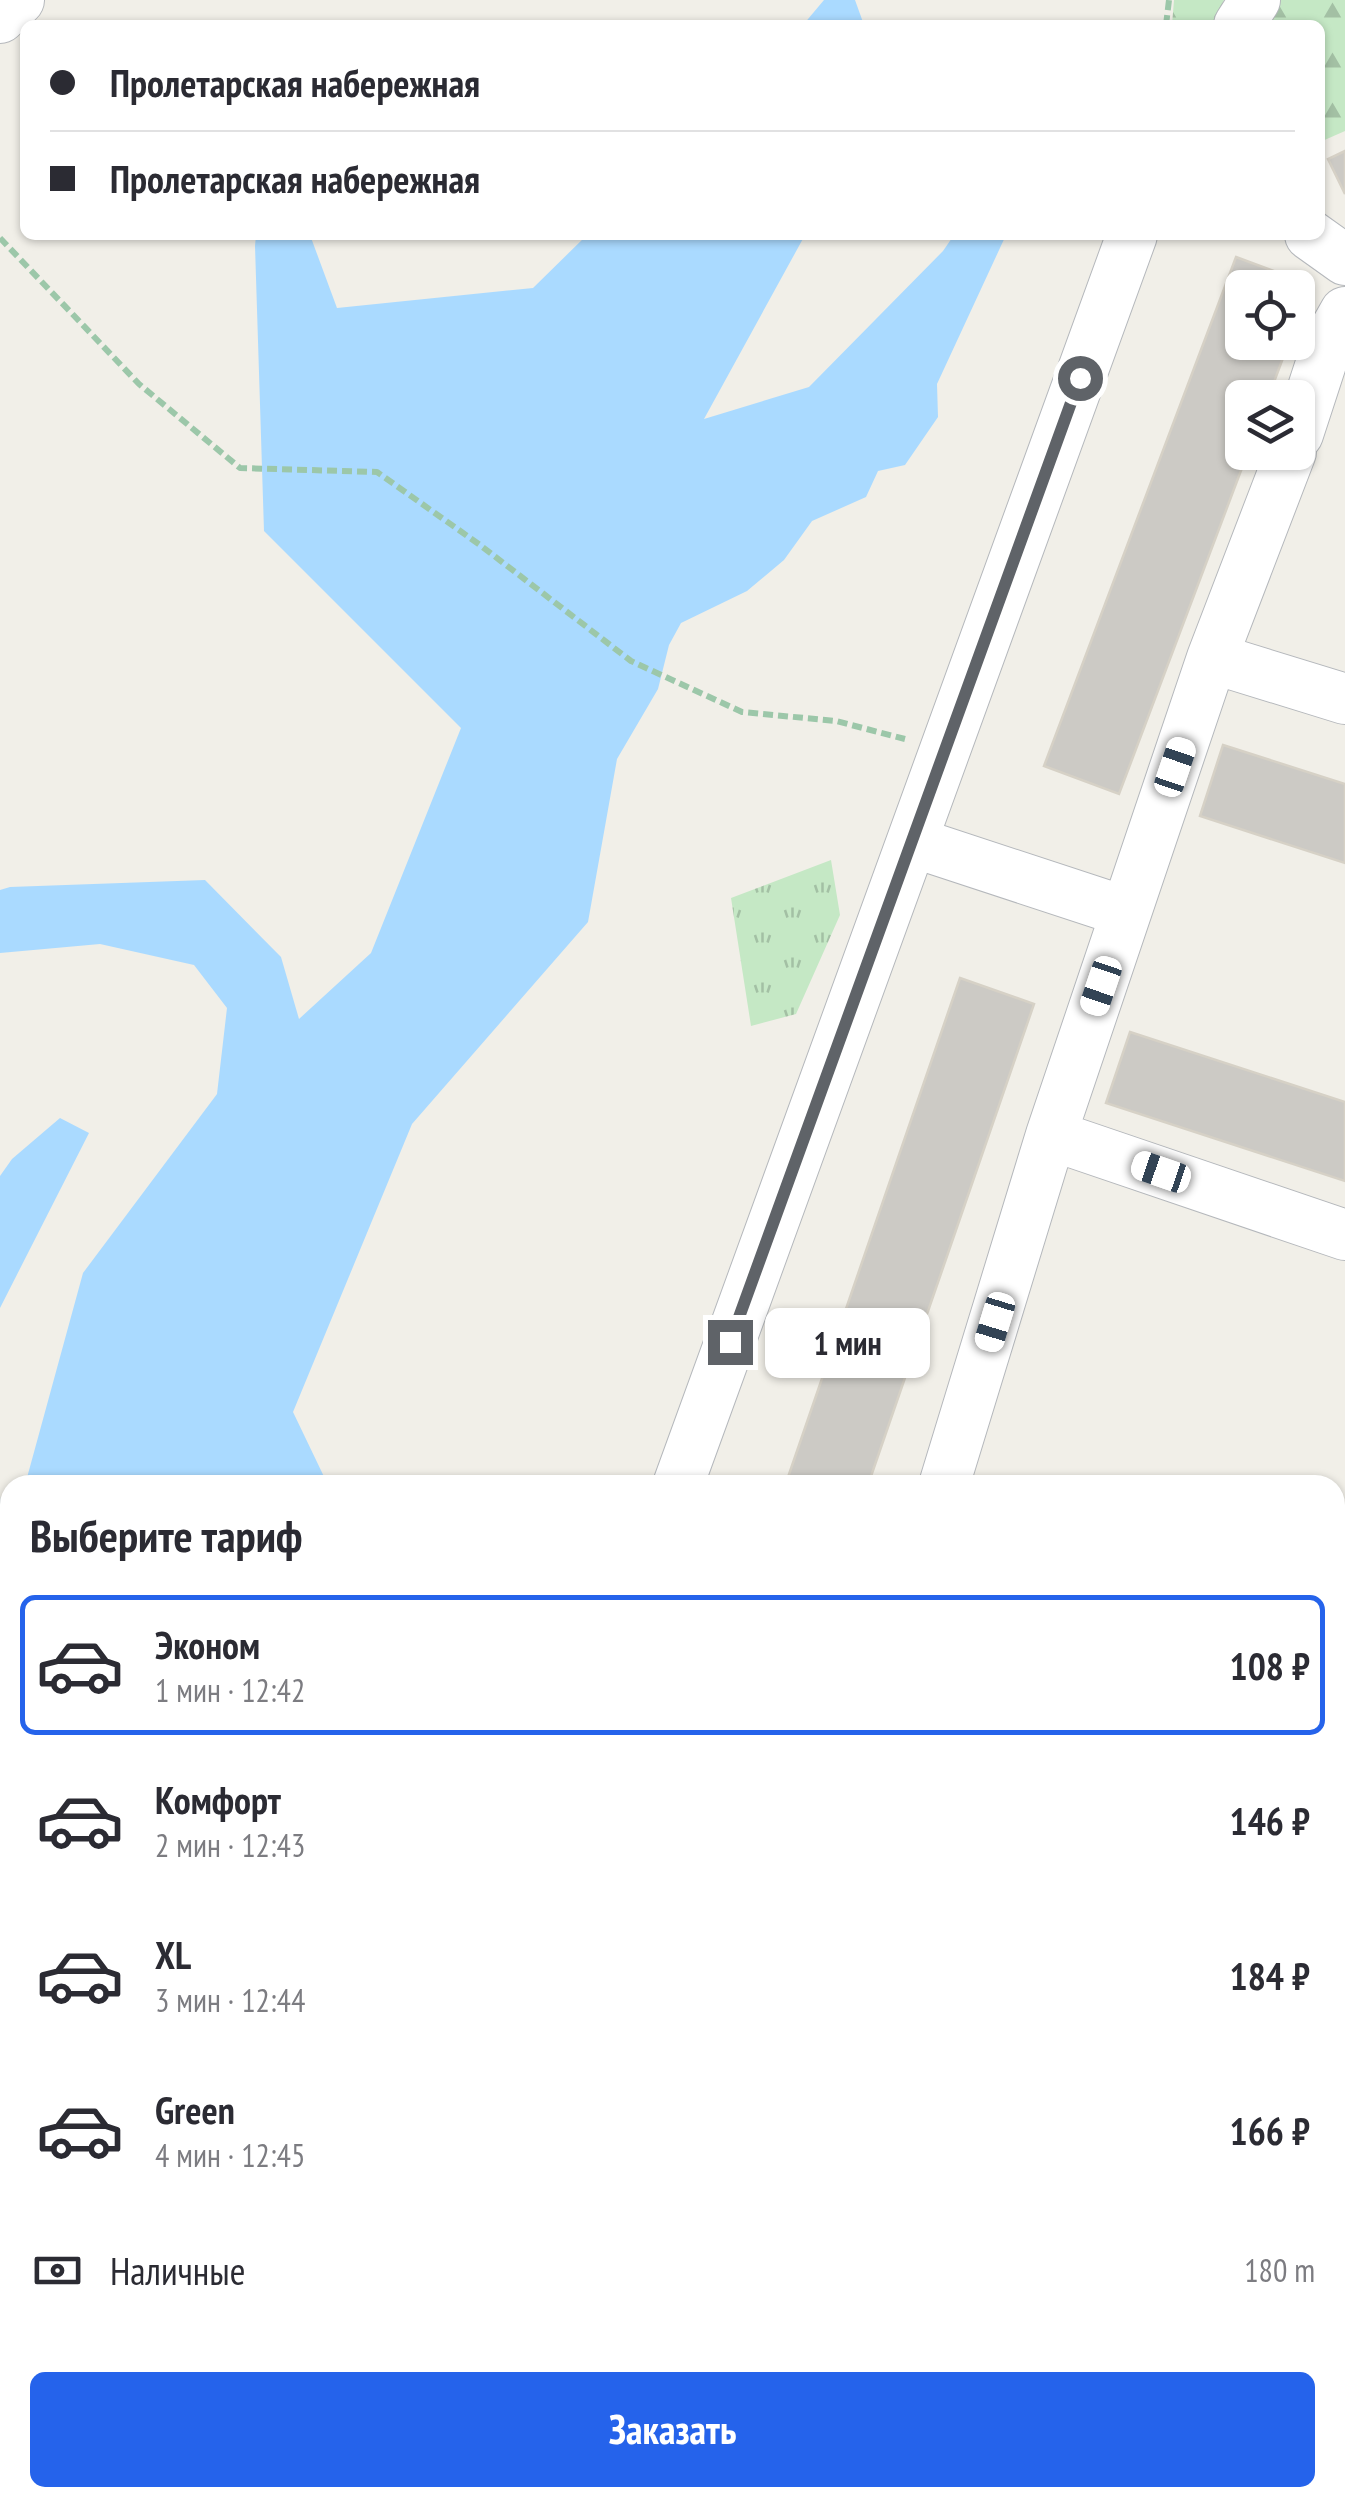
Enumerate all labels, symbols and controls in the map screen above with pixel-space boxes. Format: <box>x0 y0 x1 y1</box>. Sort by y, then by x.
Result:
text: Пролетарская набережная <box>110 58 480 107</box>
text: Пролетарская набережная <box>110 154 480 203</box>
map controls <box>1225 270 1315 470</box>
button: locate <box>1225 270 1315 360</box>
route start <box>1058 356 1103 401</box>
button: layers <box>1225 380 1315 470</box>
car <box>1151 734 1199 800</box>
car <box>1077 953 1125 1019</box>
car <box>1128 1148 1194 1196</box>
car <box>972 1289 1018 1355</box>
callout: 1 мин <box>765 1307 930 1377</box>
route end <box>708 1320 753 1365</box>
text: 1 мин <box>813 1322 882 1364</box>
text: Выберите тариф <box>30 1506 302 1564</box>
icon: car <box>35 1620 125 1710</box>
text: Эконом <box>155 1620 260 1669</box>
text: 108 ₽ <box>1230 1641 1310 1690</box>
text: 1 мин · 12:42 <box>155 1669 305 1711</box>
icon: car <box>35 1775 125 1865</box>
text: Комфорт <box>155 1775 281 1824</box>
text: 146 ₽ <box>1230 1796 1310 1845</box>
text: 2 мин · 12:43 <box>155 1824 305 1866</box>
icon: car <box>35 1930 125 2020</box>
text: XL <box>155 1930 191 1979</box>
text: 184 ₽ <box>1230 1951 1310 2000</box>
text: 3 мин · 12:44 <box>155 1979 305 2021</box>
icon: car <box>35 2085 125 2175</box>
text: Green <box>155 2085 235 2134</box>
text: 166 ₽ <box>1230 2106 1310 2155</box>
text: 4 мин · 12:45 <box>155 2134 305 2176</box>
icon: cash <box>30 2243 85 2298</box>
text: Наличные <box>110 2246 245 2295</box>
text: 180 m <box>1244 2249 1315 2291</box>
button: Заказать <box>30 2372 1315 2487</box>

